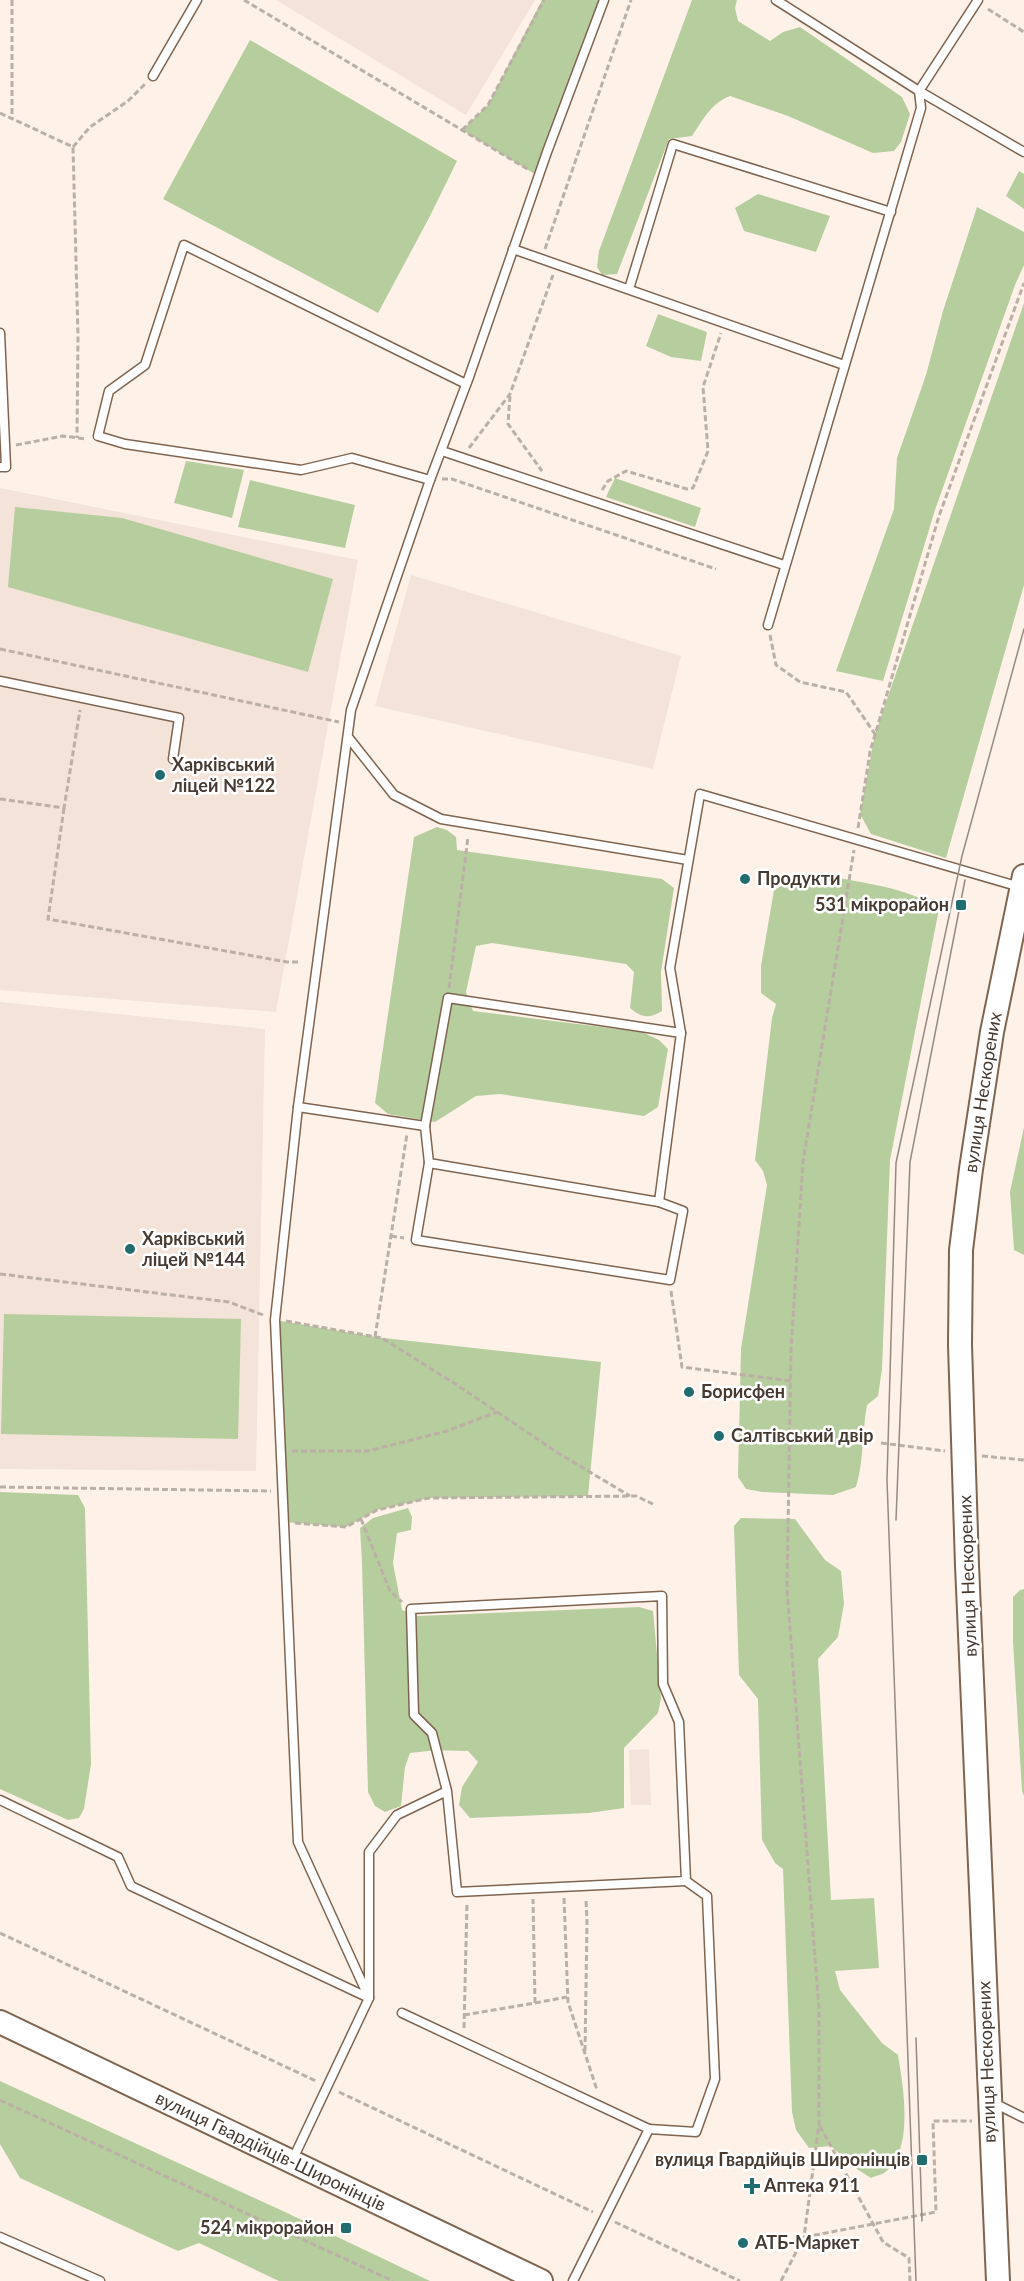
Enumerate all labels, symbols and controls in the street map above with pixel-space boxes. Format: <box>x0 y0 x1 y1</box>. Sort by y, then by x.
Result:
place label: Харківський ліцей №122 <box>172 753 275 796</box>
marker: Харківський ліцей №122 <box>153 768 167 782</box>
place label: Продукти <box>757 867 841 889</box>
marker: Продукти <box>738 872 752 886</box>
place label: 531 мікрорайон <box>815 893 949 915</box>
marker: 531 мікрорайон <box>954 898 968 912</box>
street label: вулиця Нескорених <box>959 1010 1006 1174</box>
place label: Харківський ліцей №144 <box>142 1227 245 1270</box>
marker: Харківський ліцей №144 <box>123 1242 137 1256</box>
place label: Борисфен <box>701 1380 785 1402</box>
marker: Борисфен <box>682 1385 696 1399</box>
place label: Салтівський двір <box>731 1424 873 1446</box>
marker: Салтівський двір <box>712 1429 726 1443</box>
street label: вулиця Нескорених <box>953 1495 981 1657</box>
street label: вулиця Нескорених <box>972 1981 1000 2143</box>
street label: вулиця Гвардійців-Широнінців <box>152 2086 390 2215</box>
place label: вулиця Гвардійців Широнінців <box>655 2148 910 2170</box>
marker: вулиця Гвардійців Широнінців <box>915 2153 929 2167</box>
place label: Аптека 911 <box>763 2174 860 2196</box>
marker: Аптека 911 <box>745 2179 759 2193</box>
place label: 524 мікрорайон <box>200 2216 334 2238</box>
marker: 524 мікрорайон <box>339 2221 353 2235</box>
place label: АТБ-Маркет <box>754 2231 860 2253</box>
marker: АТБ-Маркет <box>736 2236 750 2250</box>

